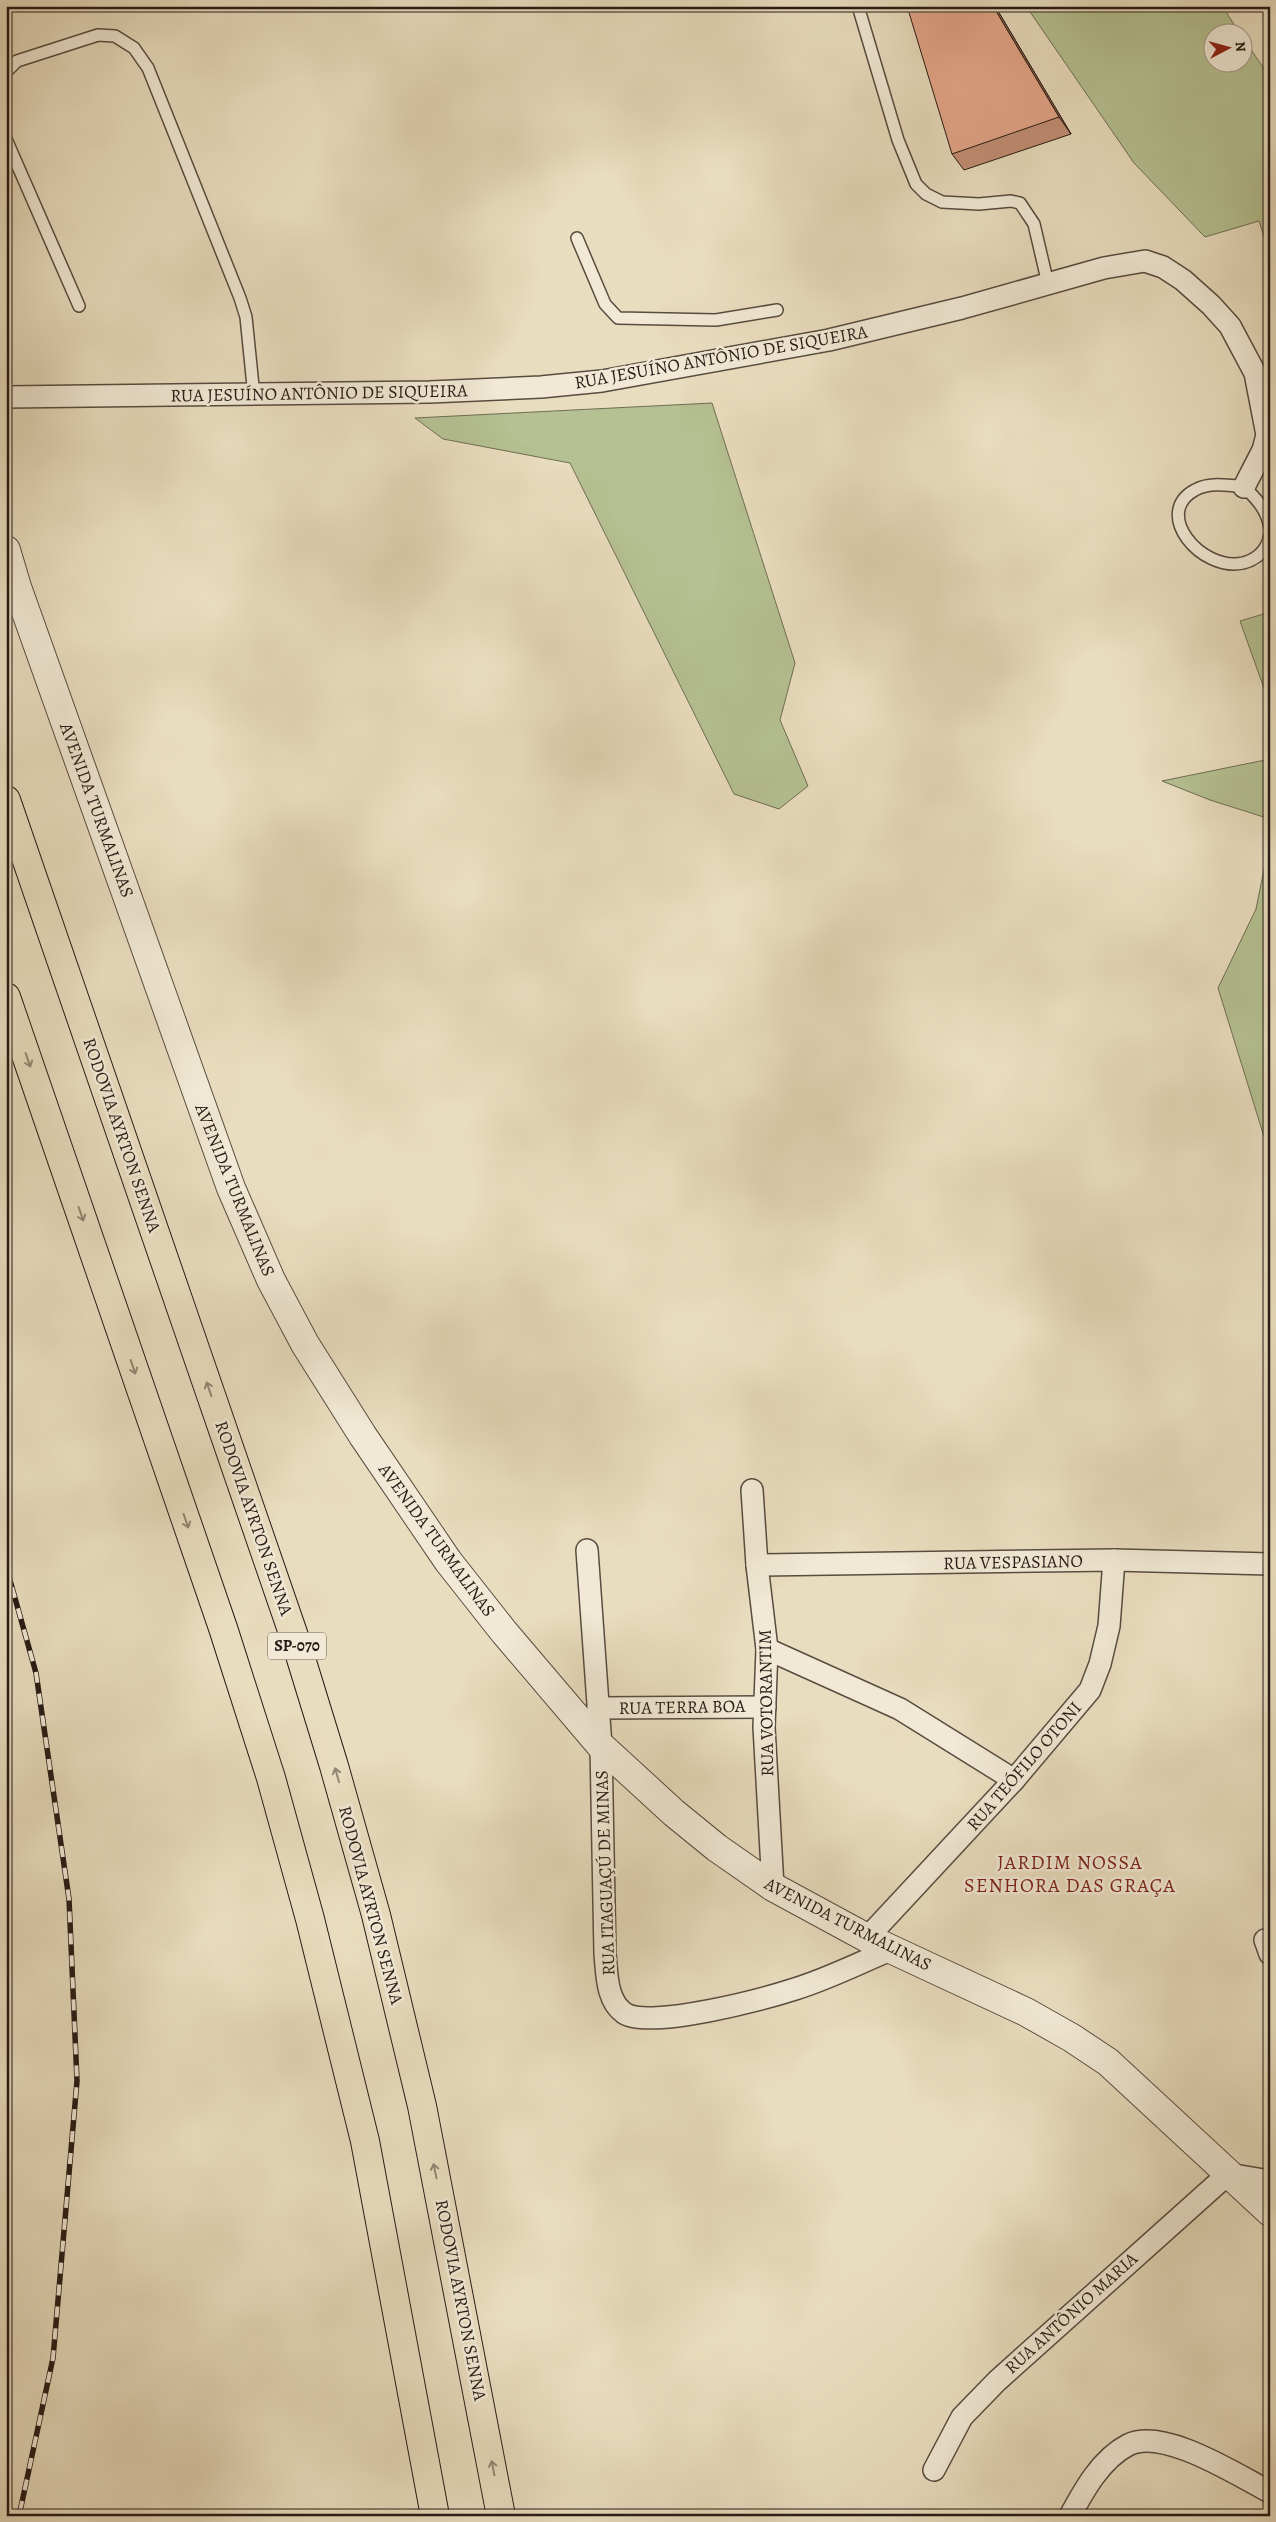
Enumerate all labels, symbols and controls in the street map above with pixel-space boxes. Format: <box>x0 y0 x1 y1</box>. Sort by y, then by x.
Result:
north arrow <box>1204 22 1254 72</box>
text: N <box>1230 41 1250 53</box>
street label: RUA JESUÍNO ANTÔNIO DE SIQUEIRA <box>573 319 870 395</box>
street label: RUA JESUÍNO ANTÔNIO DE SIQUEIRA <box>170 378 468 408</box>
street label: AVENIDA TURMALINAS <box>54 718 140 901</box>
street label: RODOVIA AYRTON SENNA <box>77 1034 167 1236</box>
one-way arrow <box>24 1052 33 1067</box>
street label: AVENIDA TURMALINAS <box>189 1099 281 1280</box>
one-way arrow <box>77 1205 86 1221</box>
one-way arrow <box>129 1359 139 1375</box>
one-way arrow <box>204 1381 213 1397</box>
street label: RODOVIA AYRTON SENNA <box>209 1417 299 1619</box>
street label: AVENIDA TURMALINAS <box>373 1458 501 1622</box>
one-way arrow <box>182 1513 191 1528</box>
street label: RUA VESPASIANO <box>943 1549 1083 1575</box>
street label: RUA VOTORANTIM <box>753 1629 779 1777</box>
road number: SP-070 <box>268 1632 326 1660</box>
street label: RUA TERRA BOA <box>618 1694 746 1720</box>
street label: RUA TEÓFILO OTONI <box>961 1696 1087 1836</box>
one-way arrow <box>332 1768 341 1784</box>
street label: RUA ITAGUAÇÚ DE MINAS <box>589 1770 621 1976</box>
street label: RODOVIA AYRTON SENNA <box>333 1803 409 2007</box>
district label: JARDIM NOSSA SENHORA DAS GRAÇA <box>964 1849 1176 1899</box>
street label: AVENIDA TURMALINAS <box>760 1871 936 1977</box>
one-way arrow <box>430 2163 440 2179</box>
street label: RODOVIA AYRTON SENNA <box>430 2197 492 2403</box>
street label: RUA ANTÔNIO MARIA <box>999 2247 1143 2379</box>
one-way arrow <box>488 2460 498 2476</box>

